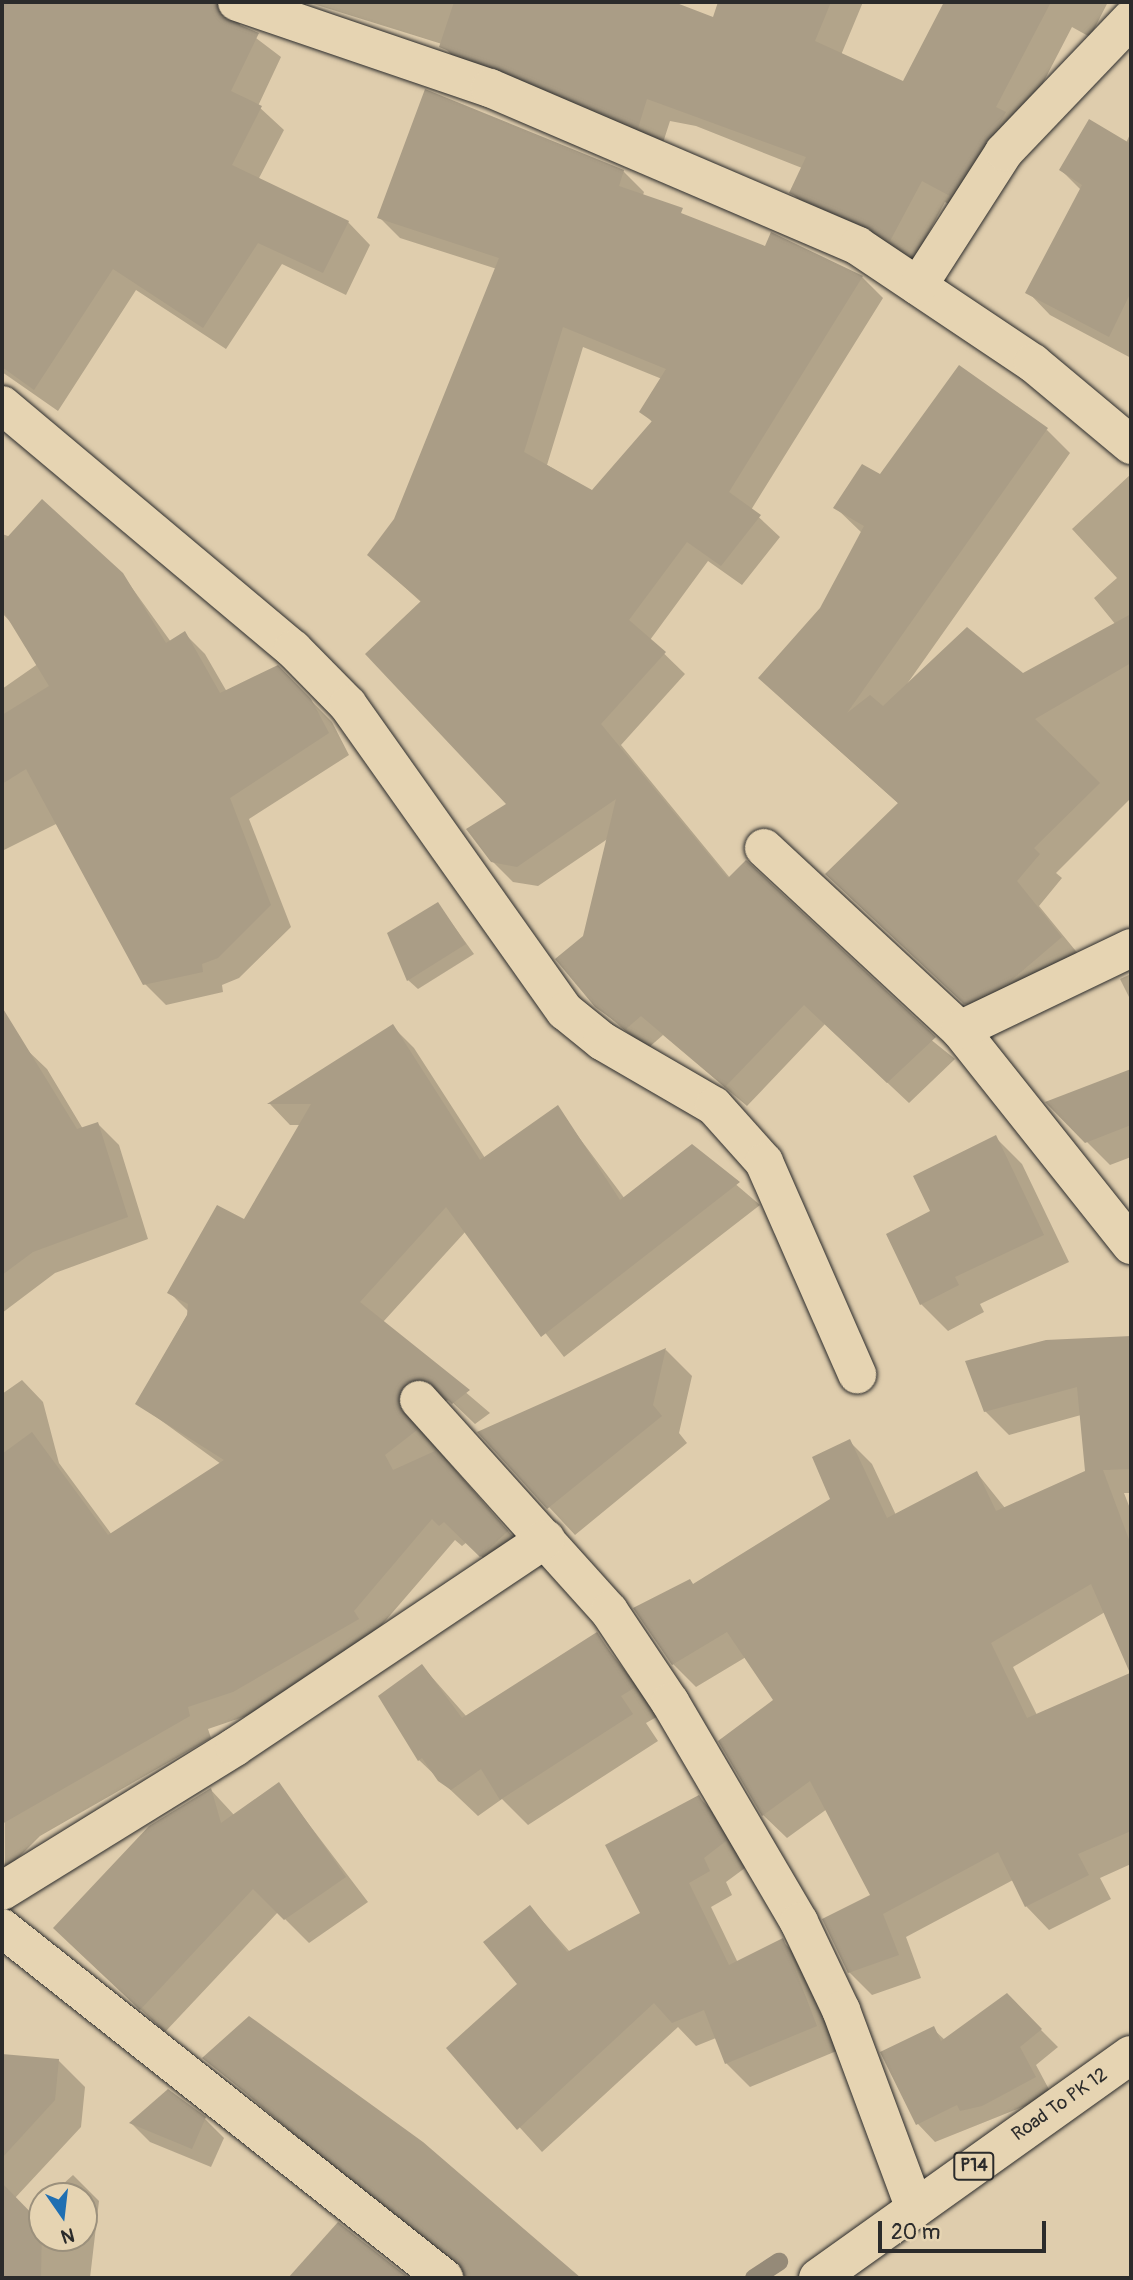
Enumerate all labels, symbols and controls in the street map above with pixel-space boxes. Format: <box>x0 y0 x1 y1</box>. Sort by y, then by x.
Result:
street label: Road To PK 12 <box>1008 2064 1112 2146</box>
road number: P14 <box>953 2152 995 2180</box>
north arrow <box>28 2182 98 2252</box>
scale bar <box>881 2206 1049 2250</box>
text: 20 m <box>891 2219 940 2246</box>
text: N <box>58 2222 77 2249</box>

